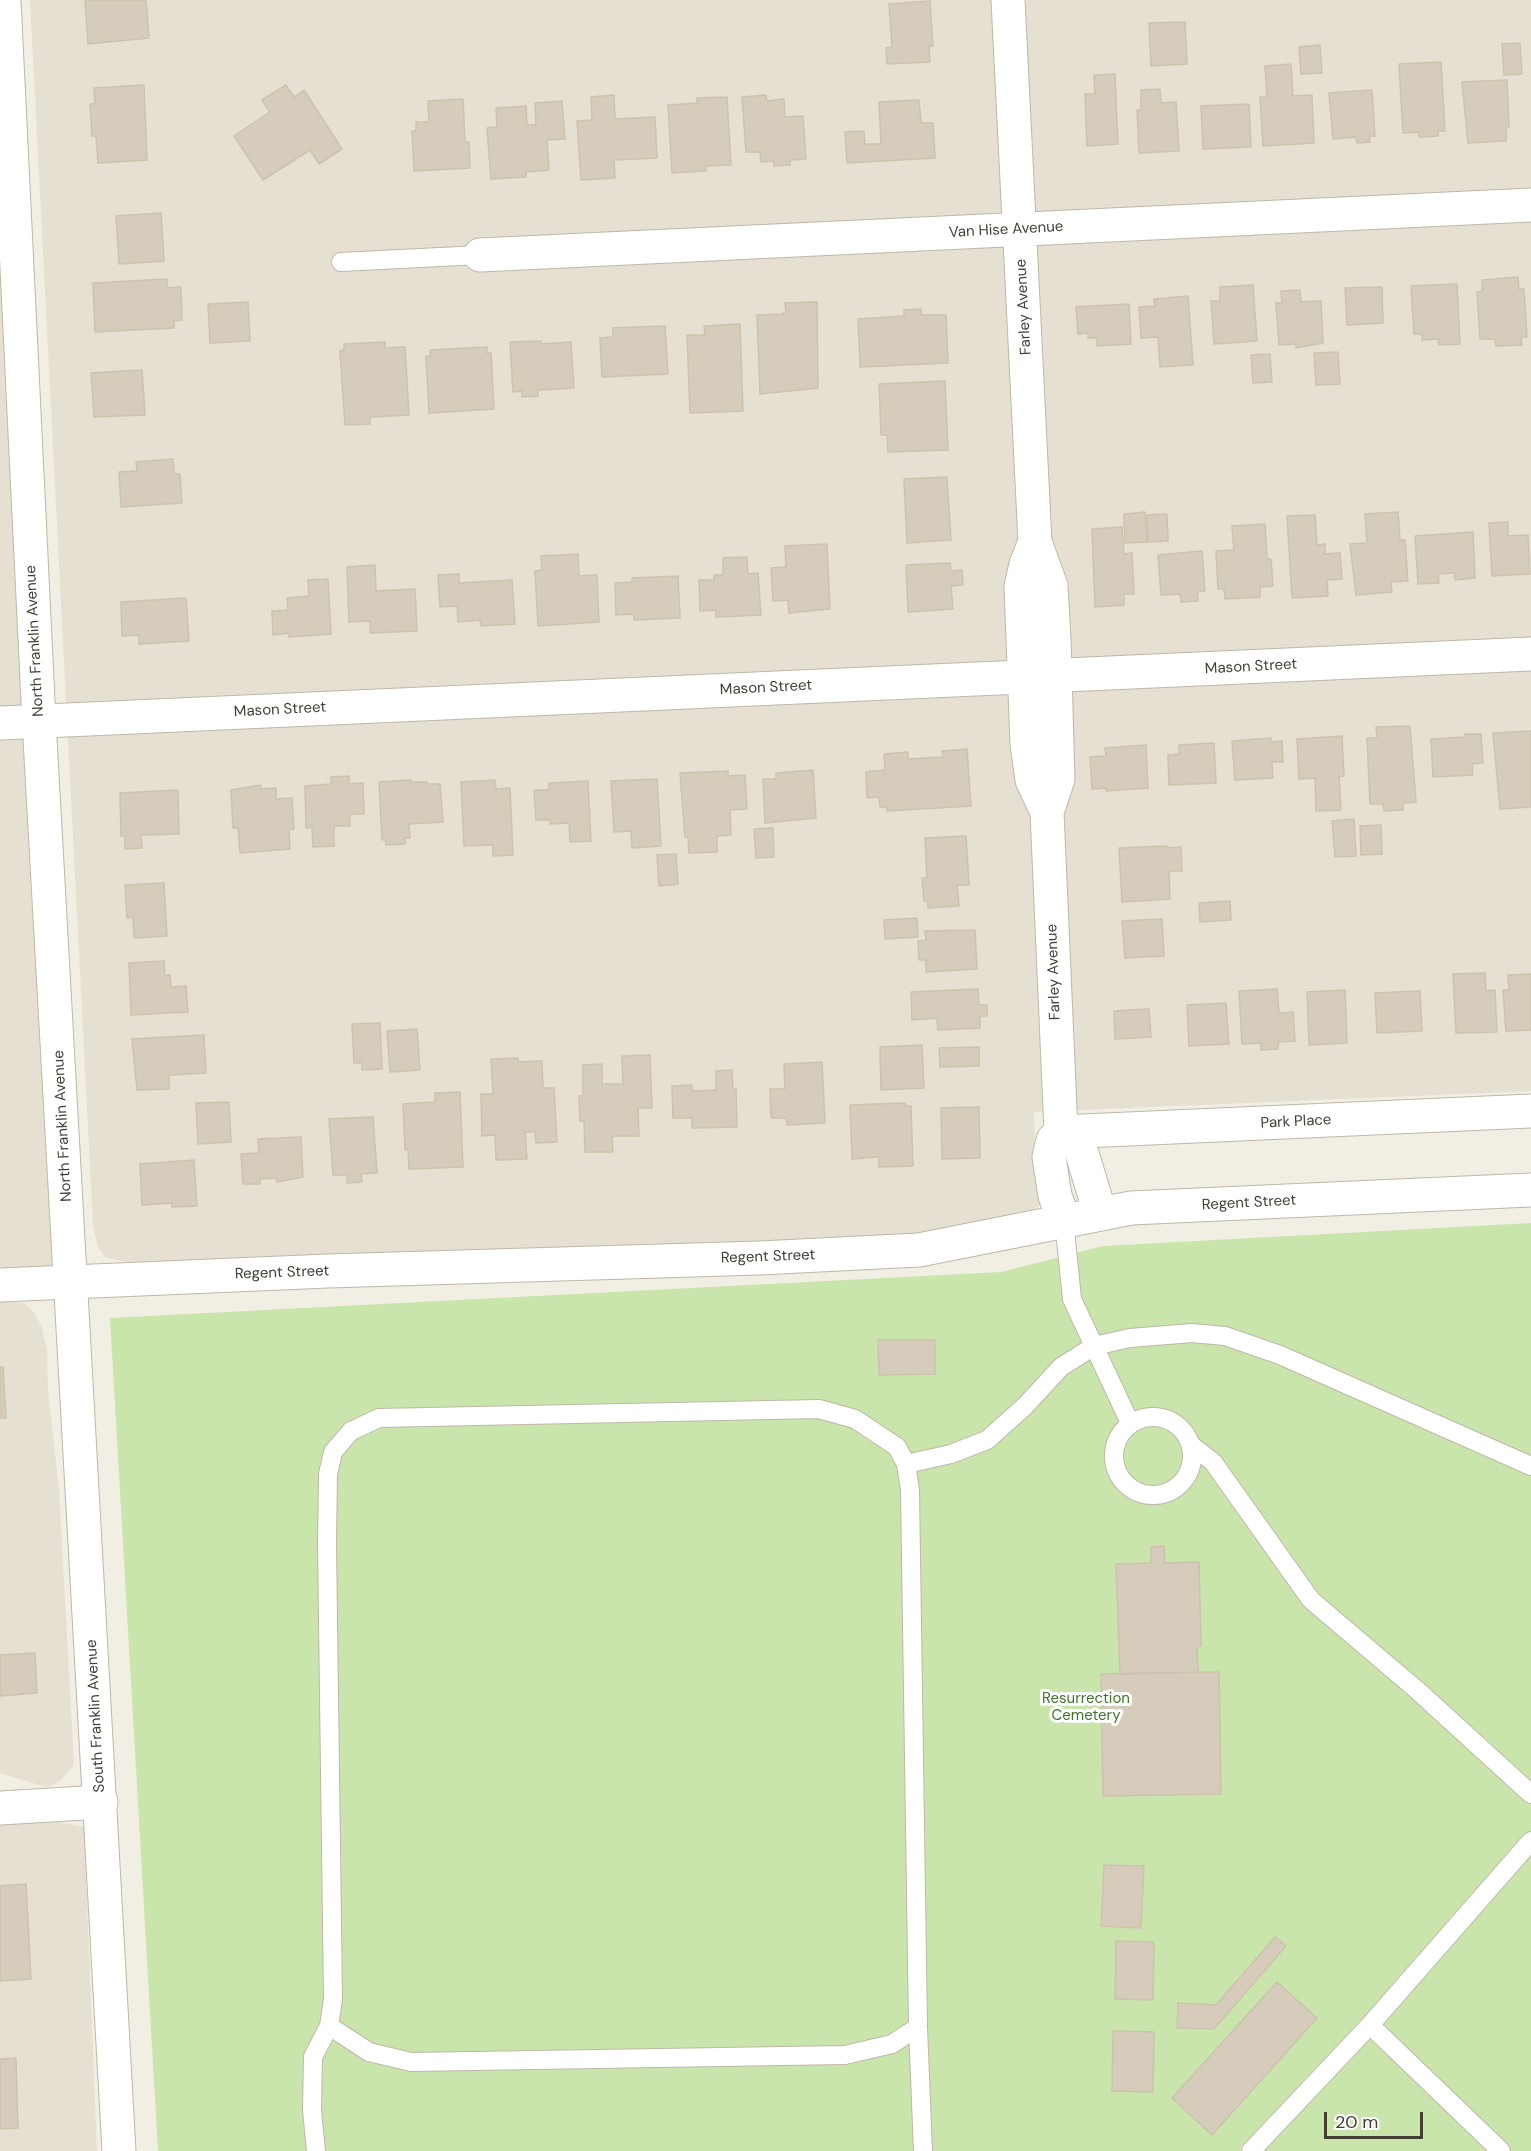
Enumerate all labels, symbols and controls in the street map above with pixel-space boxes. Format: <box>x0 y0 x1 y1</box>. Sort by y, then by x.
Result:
street label: Van Hise Avenue <box>948 218 1064 242</box>
street label: Farley Avenue <box>1012 259 1036 355</box>
street label: North Franklin Avenue <box>22 565 48 717</box>
street label: Mason Street <box>1204 656 1298 678</box>
street label: Mason Street <box>719 677 813 699</box>
street label: Mason Street <box>233 699 327 721</box>
street label: Farley Avenue <box>1043 924 1065 1020</box>
street label: North Franklin Avenue <box>50 1050 76 1202</box>
street label: Park Place <box>1260 1111 1332 1133</box>
street label: Regent Street <box>1201 1192 1297 1214</box>
street label: Regent Street <box>720 1246 816 1268</box>
street label: Regent Street <box>234 1262 330 1284</box>
street label: South Franklin Avenue <box>83 1639 109 1793</box>
park label: Resurrection Cemetery <box>1042 1690 1130 1725</box>
scale bar <box>1327 2100 1426 2138</box>
text: 20 m <box>1335 2110 1378 2134</box>

